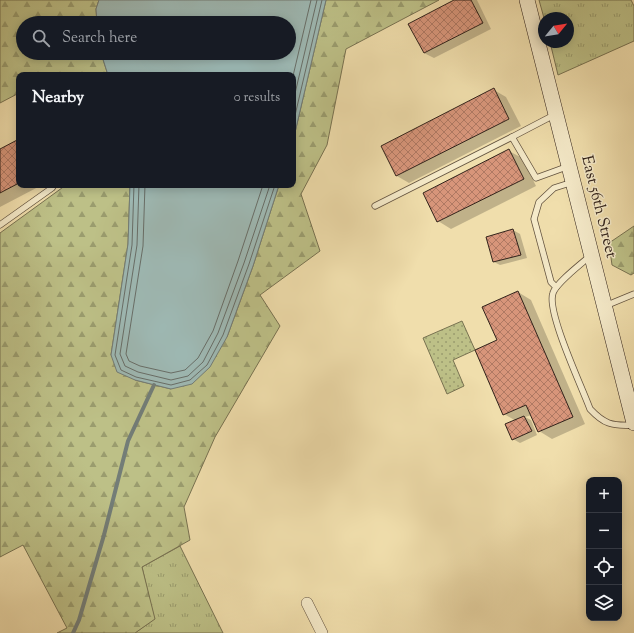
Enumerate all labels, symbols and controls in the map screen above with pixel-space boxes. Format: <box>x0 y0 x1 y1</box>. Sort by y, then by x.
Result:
north arrow <box>538 12 574 48</box>
search box <box>16 16 296 60</box>
icon: search <box>30 27 52 49</box>
text: Search here <box>62 28 137 49</box>
text: Nearby <box>32 86 84 110</box>
text: 0 results <box>234 89 280 107</box>
street label: East 56th Street <box>574 153 622 261</box>
map controls <box>586 477 622 621</box>
button: + <box>586 477 622 513</box>
button: − <box>586 513 622 549</box>
button: locate <box>586 549 622 585</box>
button: layers <box>586 585 622 621</box>

